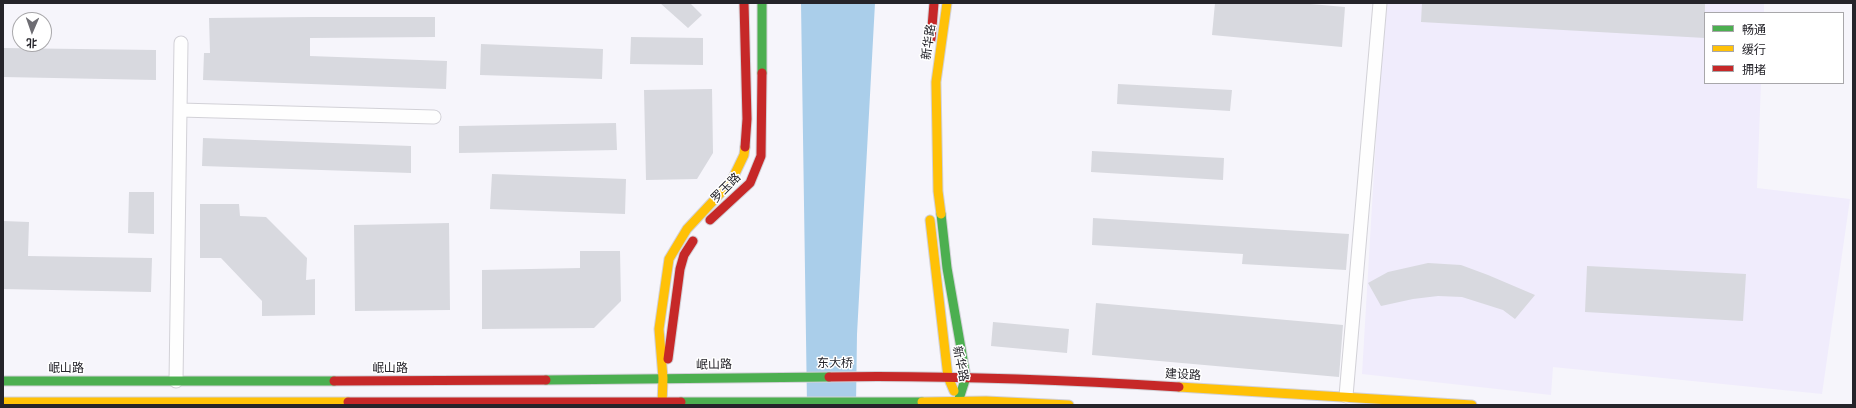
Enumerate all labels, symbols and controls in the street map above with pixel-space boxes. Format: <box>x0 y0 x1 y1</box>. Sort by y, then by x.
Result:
north arrow <box>12 12 52 52</box>
legend <box>1704 12 1844 84</box>
text: 畅通 <box>1742 22 1766 37</box>
street label: 新华路 <box>919 23 939 61</box>
text: 北 <box>26 36 37 50</box>
text: 缓行 <box>1742 42 1766 57</box>
text: 拥堵 <box>1742 62 1766 77</box>
street label: 罗玉路 <box>708 170 744 206</box>
street label: 新华路 <box>949 345 971 383</box>
street label: 岷山路 <box>696 357 732 373</box>
street label: 东大桥 <box>817 357 853 371</box>
street label: 岷山路 <box>48 362 84 376</box>
street label: 岷山路 <box>372 362 408 376</box>
street label: 建设路 <box>1165 367 1201 383</box>

